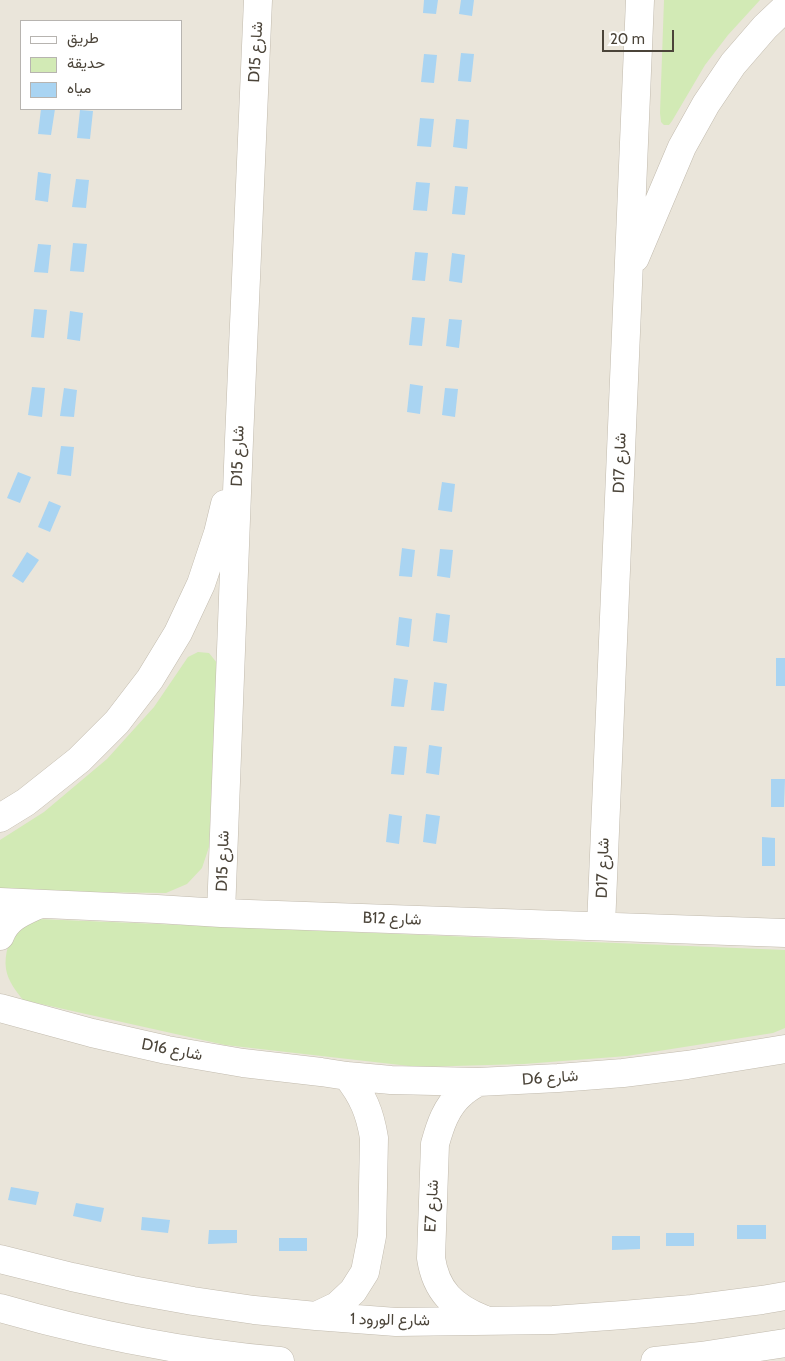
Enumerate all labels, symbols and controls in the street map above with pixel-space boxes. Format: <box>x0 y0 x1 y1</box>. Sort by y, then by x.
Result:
legend <box>20 20 182 110</box>
scale bar <box>605 20 678 52</box>
street label: D15 شارع <box>245 21 267 83</box>
text: طريق <box>67 29 99 47</box>
text: 20 m <box>610 30 645 48</box>
text: حديقة <box>67 54 105 72</box>
text: مياه <box>67 79 91 97</box>
street label: D15 شارع <box>227 425 249 487</box>
street label: D17 شارع <box>609 432 631 494</box>
street label: D15 شارع <box>212 830 234 892</box>
street label: D17 شارع <box>592 837 614 899</box>
street label: B12 شارع <box>362 908 422 930</box>
street label: D16 شارع <box>140 1035 204 1065</box>
street label: D6 شارع <box>521 1066 579 1090</box>
street label: E7 شارع <box>421 1179 443 1233</box>
street label: شارع الورود 1 <box>350 1310 430 1330</box>

